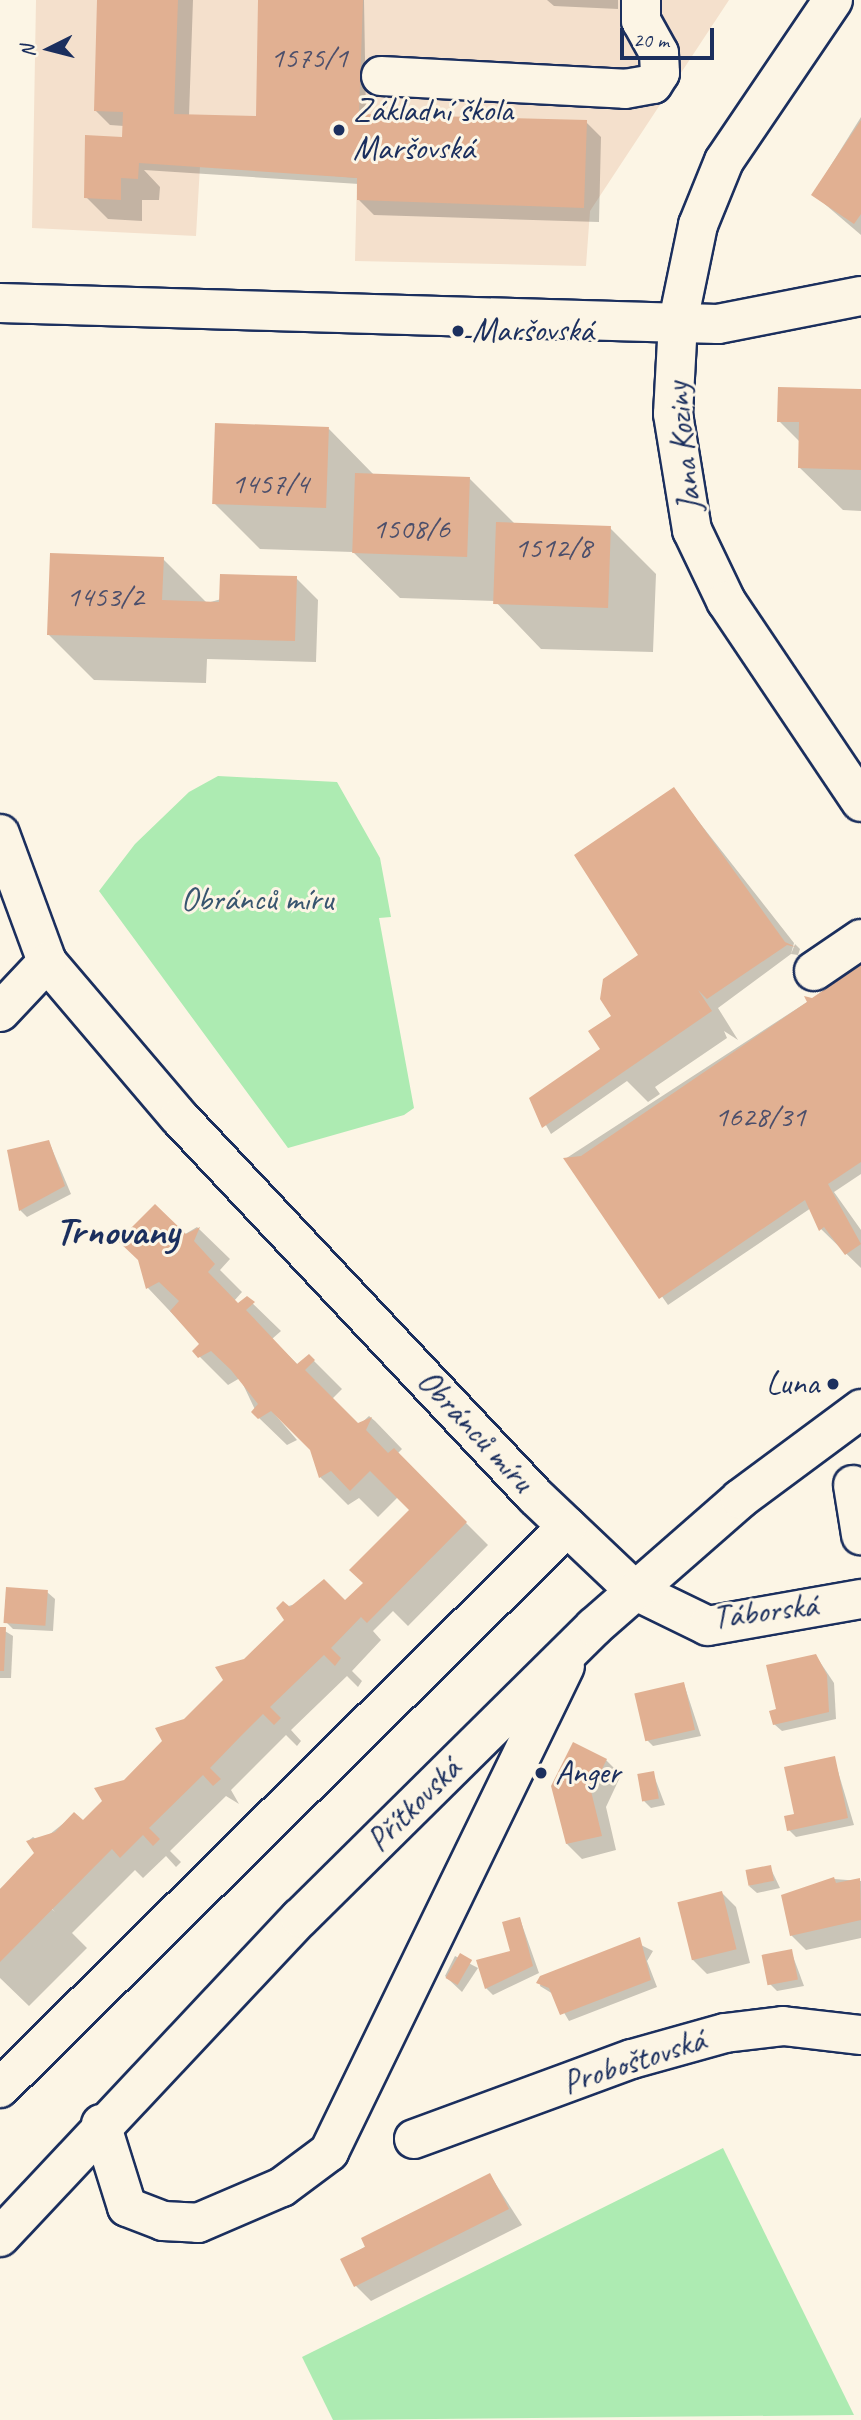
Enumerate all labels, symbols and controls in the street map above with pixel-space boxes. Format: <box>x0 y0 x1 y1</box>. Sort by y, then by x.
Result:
north arrow <box>14 14 84 84</box>
scale bar <box>623 14 718 58</box>
text: 20 m <box>633 27 669 53</box>
house number: 1575/1 <box>270 39 348 75</box>
text: N <box>16 44 41 58</box>
place label: Základní škola Maršovská <box>353 91 513 169</box>
marker: Základní škola Maršovská <box>331 122 347 138</box>
place label: Maršovská <box>472 311 594 351</box>
marker: Maršovská <box>450 323 466 339</box>
street label: Jana Koziny <box>658 381 710 513</box>
house number: 1457/4 <box>231 465 309 501</box>
house number: 1508/6 <box>372 510 450 546</box>
house number: 1512/8 <box>514 529 592 565</box>
house number: 1453/2 <box>66 578 144 614</box>
park label: Obránců míru <box>181 880 333 920</box>
house number: 1628/31 <box>715 1098 805 1134</box>
district label: Trnovany <box>55 1207 179 1255</box>
street label: Obránců míru <box>409 1362 541 1500</box>
place label: Luna <box>766 1364 819 1404</box>
marker: Luna <box>825 1376 841 1392</box>
street label: Táborská <box>710 1586 820 1638</box>
street label: Přítkovská <box>359 1750 469 1860</box>
place label: Anger <box>555 1753 620 1793</box>
marker: Anger <box>533 1765 549 1781</box>
street label: Proboštovská <box>558 2020 710 2104</box>

